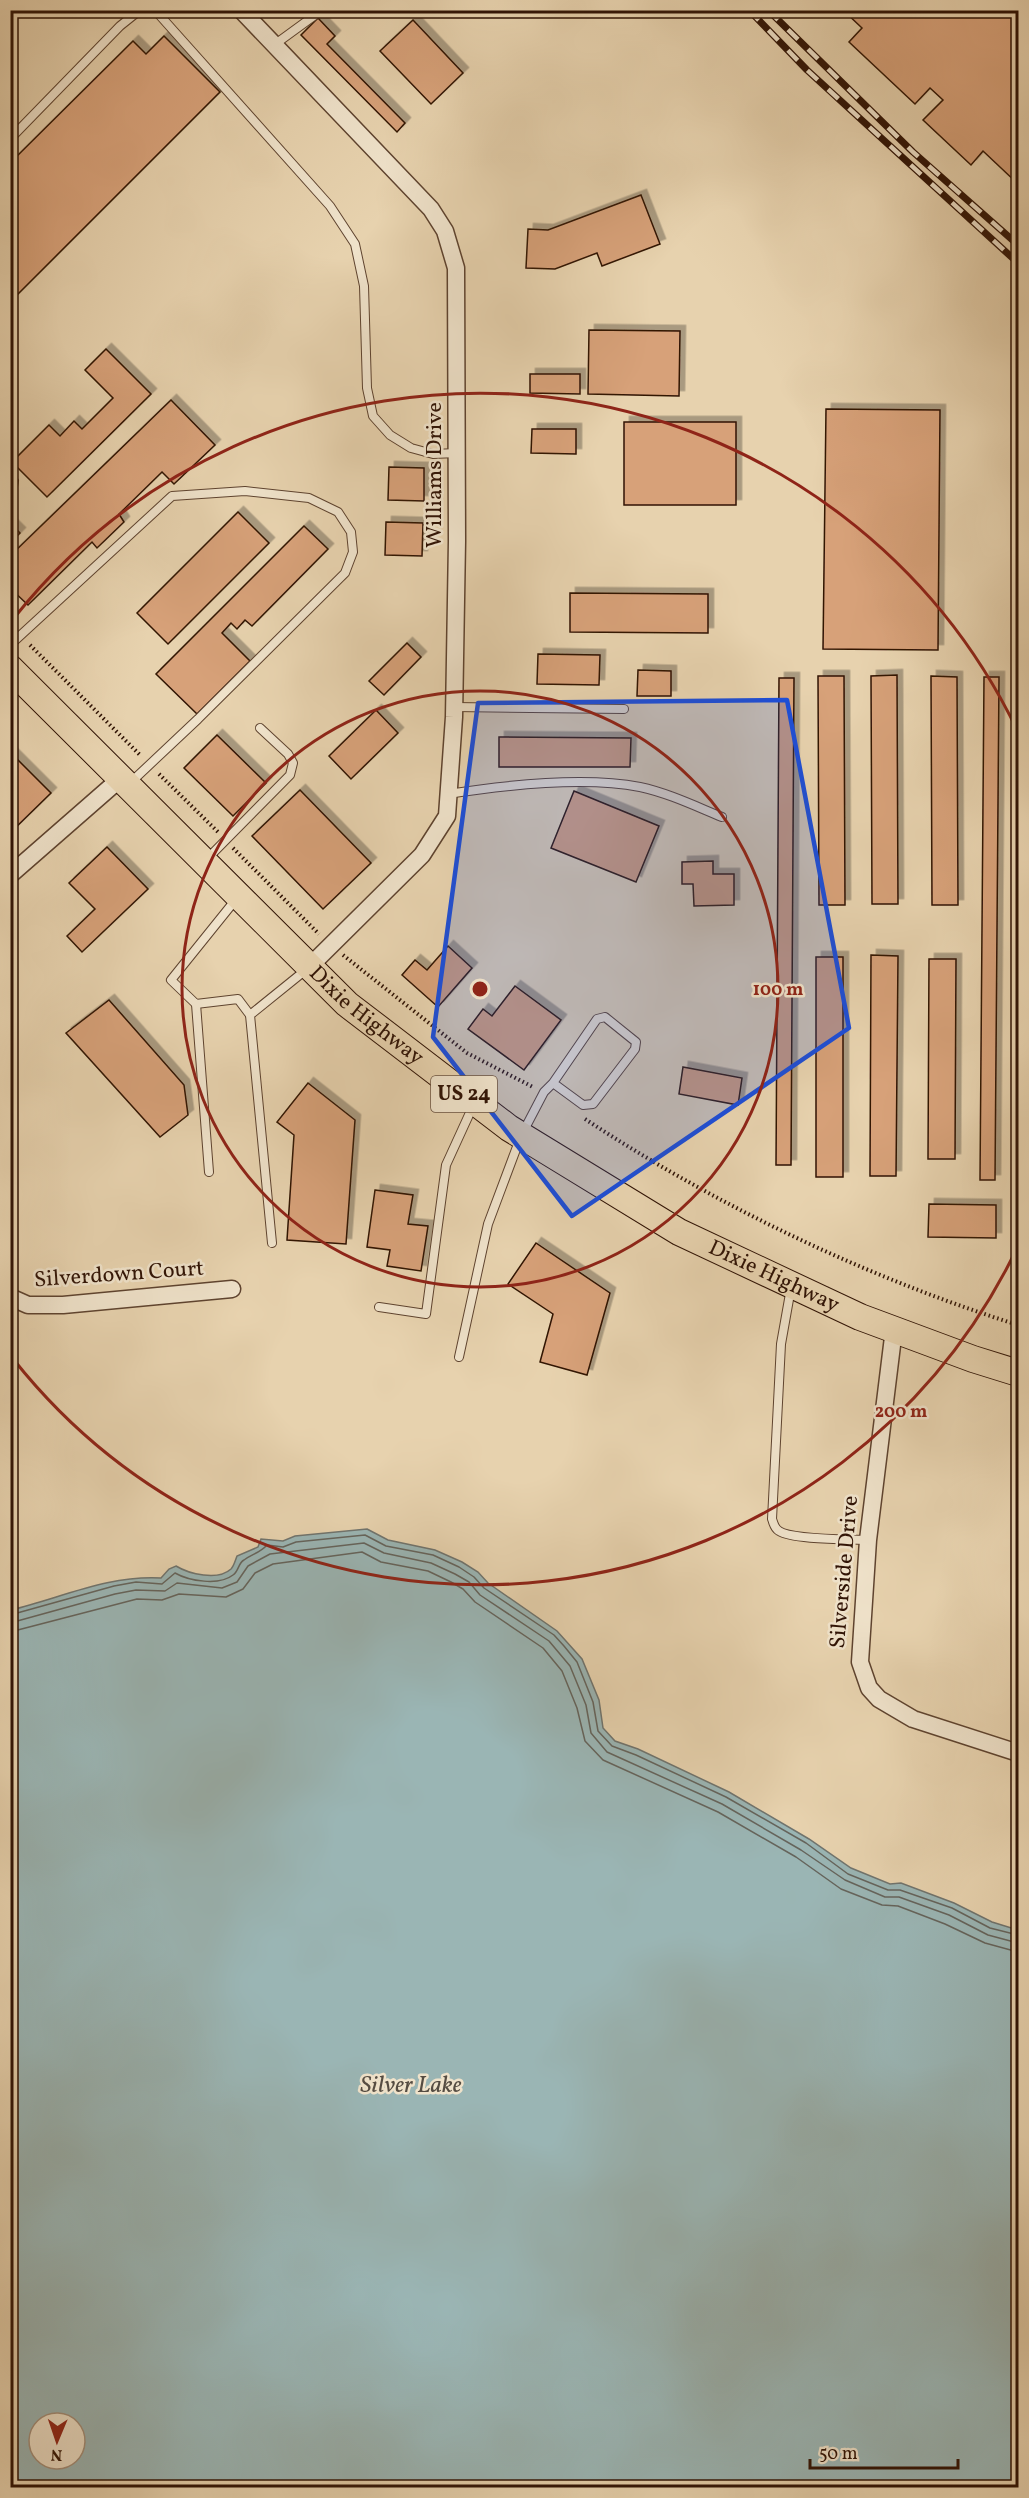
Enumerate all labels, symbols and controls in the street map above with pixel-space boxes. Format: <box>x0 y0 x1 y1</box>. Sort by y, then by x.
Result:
street label: Williams Drive <box>420 402 451 548</box>
street label: Dixie Highway <box>302 959 430 1073</box>
text: 100 m <box>753 978 803 1003</box>
centre of rings <box>470 979 490 999</box>
road number: US 24 <box>431 1076 497 1112</box>
street label: Dixie Highway <box>703 1232 845 1321</box>
street label: Silverdown Court <box>33 1254 205 1296</box>
text: 200 m <box>875 1400 927 1425</box>
street label: Silverside Drive <box>823 1494 867 1650</box>
water label: Silver Lake <box>360 2069 462 2103</box>
north arrow <box>27 2411 87 2471</box>
scale bar <box>810 2432 958 2470</box>
text: 50 m <box>819 2442 858 2467</box>
text: N <box>50 2443 63 2465</box>

